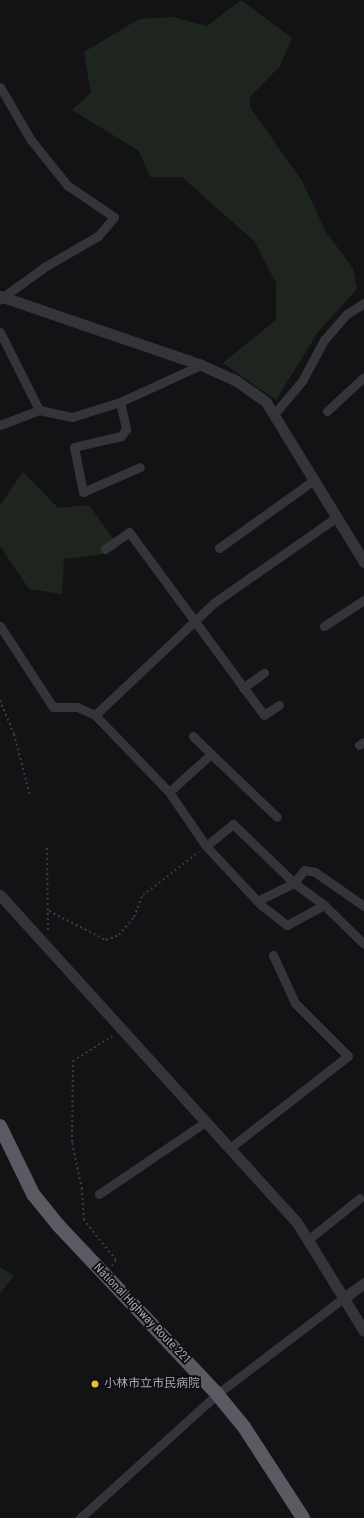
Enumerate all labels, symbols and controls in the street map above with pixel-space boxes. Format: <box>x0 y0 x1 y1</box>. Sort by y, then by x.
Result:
street label: National Highway Route 221 <box>90 1261 194 1367</box>
place label: 小林市立市民病院 <box>104 1377 200 1391</box>
marker: 小林市立市民病院 <box>89 1378 101 1390</box>

